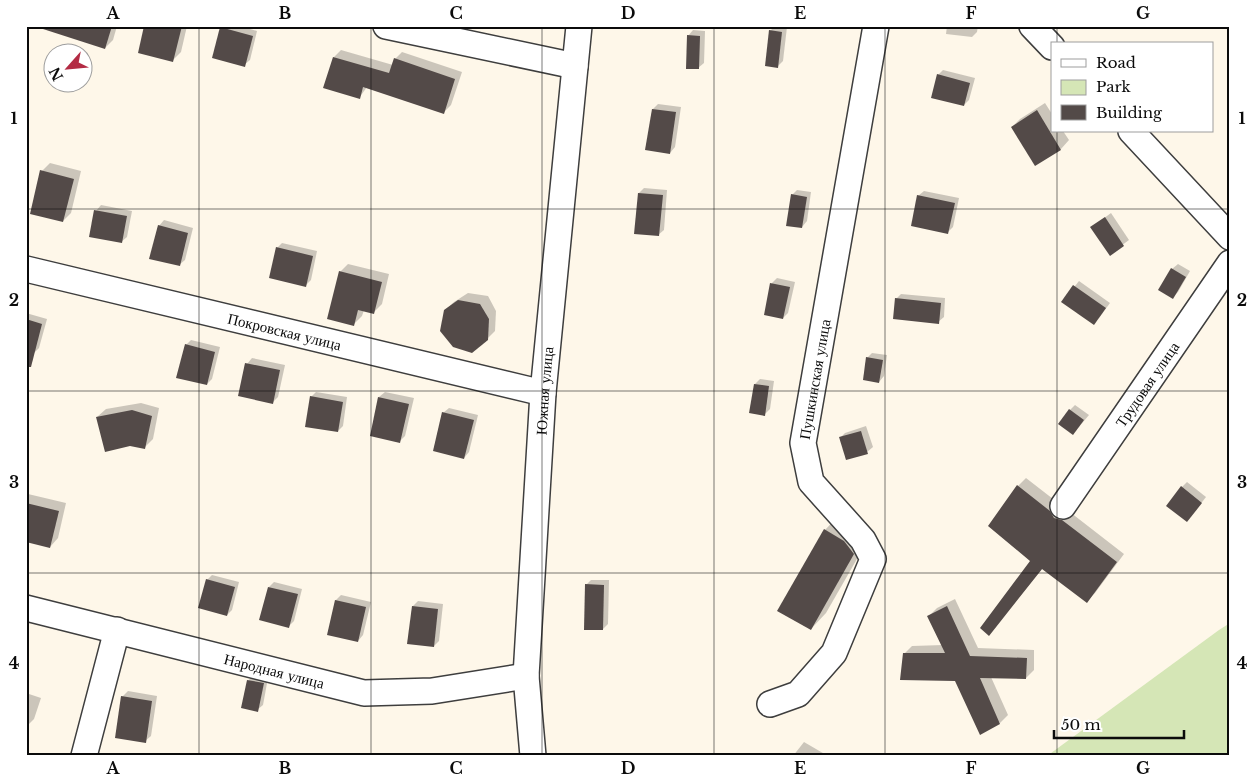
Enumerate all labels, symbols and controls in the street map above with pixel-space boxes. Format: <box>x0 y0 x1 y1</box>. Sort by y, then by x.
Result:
text: A <box>106 3 121 23</box>
text: B <box>279 3 292 23</box>
text: C <box>449 3 463 23</box>
text: D <box>621 3 635 23</box>
text: E <box>794 3 806 23</box>
text: F <box>965 3 977 23</box>
text: G <box>1136 3 1150 23</box>
north arrow <box>42 42 92 92</box>
legend <box>1051 42 1214 132</box>
text: Road <box>1096 53 1136 72</box>
text: N <box>45 64 67 84</box>
text: Park <box>1096 77 1132 96</box>
text: Building <box>1096 103 1163 122</box>
text: 1 <box>11 108 18 128</box>
text: 1 <box>1239 108 1246 128</box>
text: 2 <box>9 290 19 310</box>
text: 2 <box>1237 290 1247 310</box>
street label: Покровская улица <box>226 308 344 354</box>
street label: Пушкинская улица <box>794 317 834 441</box>
street label: Трудовая улица <box>1111 337 1183 430</box>
street label: Южная улица <box>531 345 557 436</box>
text: 3 <box>9 472 19 492</box>
text: 3 <box>1237 472 1247 492</box>
street label: Народная улица <box>222 649 327 692</box>
text: 4 <box>9 653 19 673</box>
text: 4 <box>1237 653 1247 673</box>
scale bar <box>1054 707 1184 739</box>
text: 50 m <box>1061 715 1101 734</box>
text: A <box>106 758 121 778</box>
text: B <box>279 758 292 778</box>
text: C <box>449 758 463 778</box>
text: D <box>621 758 635 778</box>
text: E <box>794 758 806 778</box>
text: F <box>965 758 977 778</box>
text: G <box>1136 758 1150 778</box>

